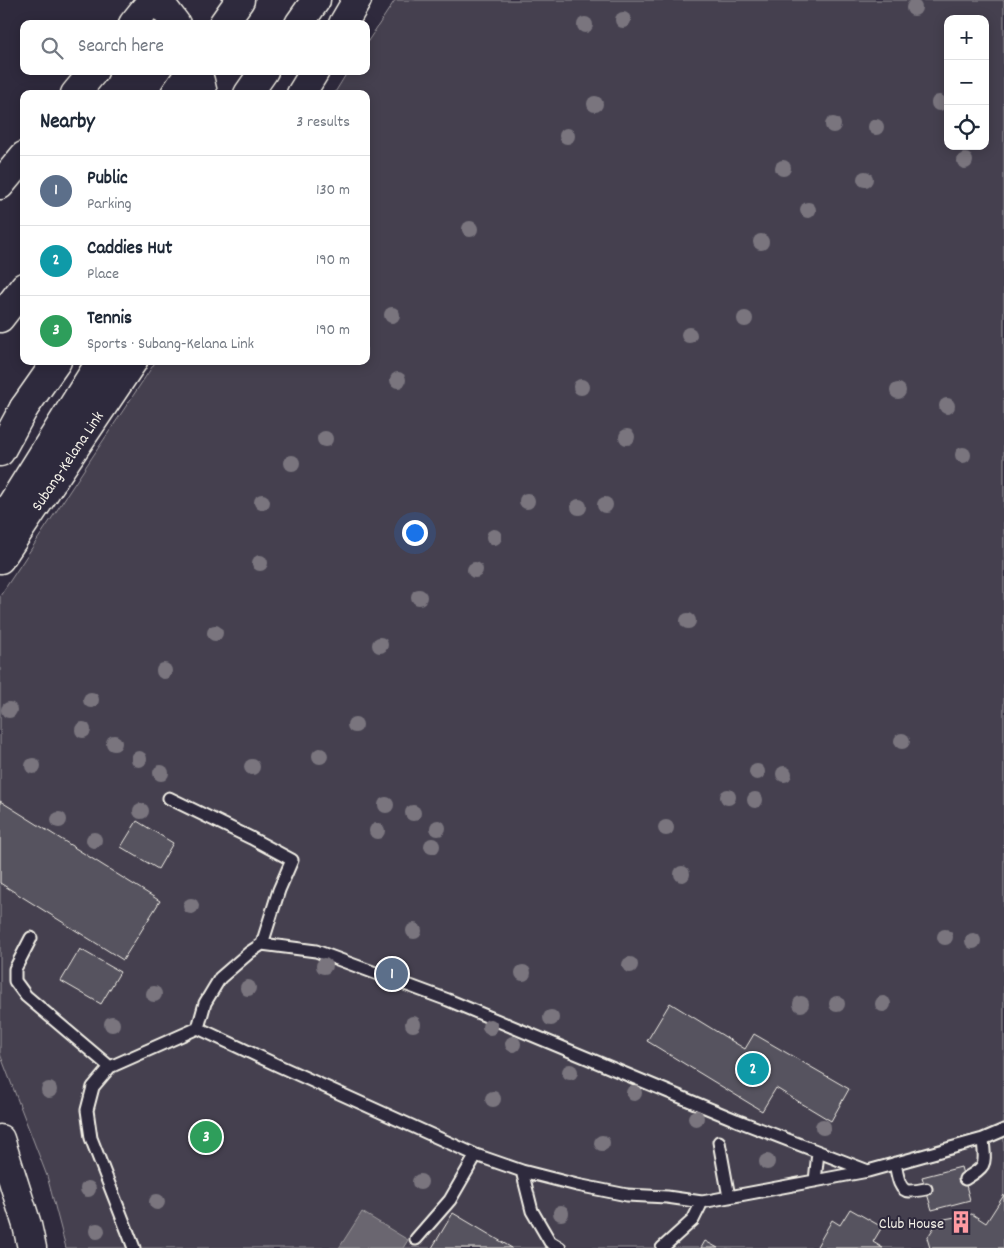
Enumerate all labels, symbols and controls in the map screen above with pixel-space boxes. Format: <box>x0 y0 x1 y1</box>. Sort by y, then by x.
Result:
map controls <box>944 15 989 150</box>
button: + <box>944 15 989 60</box>
search box <box>20 20 370 75</box>
icon: search <box>38 34 66 62</box>
text: Search here <box>78 34 164 61</box>
button: − <box>944 60 989 105</box>
button: locate <box>944 105 989 150</box>
text: Nearby <box>40 108 95 138</box>
text: 3 results <box>296 111 350 134</box>
text: Public <box>87 166 128 193</box>
text: 1 <box>54 179 58 202</box>
text: 130 m <box>316 179 350 202</box>
text: Parking <box>87 193 132 216</box>
text: Caddies Hut <box>87 236 172 263</box>
text: 2 <box>53 249 60 272</box>
text: 190 m <box>316 249 350 272</box>
text: Place <box>87 263 119 286</box>
text: Tennis <box>87 306 132 333</box>
text: 3 <box>52 319 60 342</box>
text: 190 m <box>316 319 350 342</box>
text: Sports · Subang-Kelana Link <box>87 333 254 356</box>
street label: Subang-Kelana Link <box>26 407 110 516</box>
your location <box>402 520 428 546</box>
pin: 1 <box>376 955 408 993</box>
pin: 2 <box>737 1050 769 1088</box>
pin: 3 <box>190 1118 222 1156</box>
building icon: Club House <box>948 1209 974 1235</box>
place label: Club House <box>879 1213 944 1236</box>

